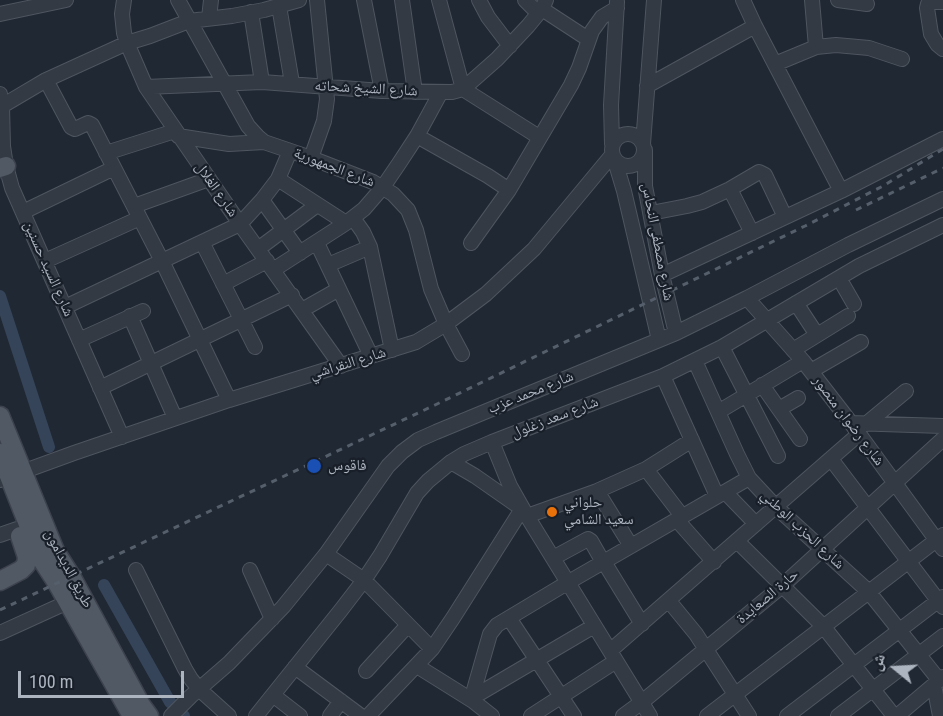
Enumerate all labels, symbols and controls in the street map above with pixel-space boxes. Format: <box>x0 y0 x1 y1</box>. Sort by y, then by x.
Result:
street label: شارع الشيخ شحاته <box>314 77 418 101</box>
street label: شارع الجمهورية <box>291 144 377 192</box>
street label: شارع الغلال <box>191 159 241 221</box>
street label: شارع مصطفى النحاس <box>637 182 677 302</box>
street label: شارع السيد حسنين <box>19 218 77 320</box>
street label: شارع النقراشي <box>308 344 388 384</box>
street label: شارع محمد عزب <box>486 368 576 418</box>
street label: شارع رضوان منصور <box>808 372 888 470</box>
street label: شارع سعد زغلول <box>509 393 601 443</box>
marker: فاقوس <box>305 457 323 475</box>
place label: فاقوس <box>328 457 367 475</box>
street label: شارع الحزب الوطني <box>756 487 848 573</box>
place label: حلواني سعيد الشامي <box>564 494 634 529</box>
marker: حلواني سعيد الشامي <box>545 505 559 519</box>
street label: طريق الديدامون <box>40 527 96 611</box>
street label: حارة الصعايدة <box>733 566 803 628</box>
north arrow <box>865 638 925 698</box>
text: ش <box>866 651 889 673</box>
scale bar <box>21 659 188 697</box>
text: 100 m <box>29 671 73 692</box>

